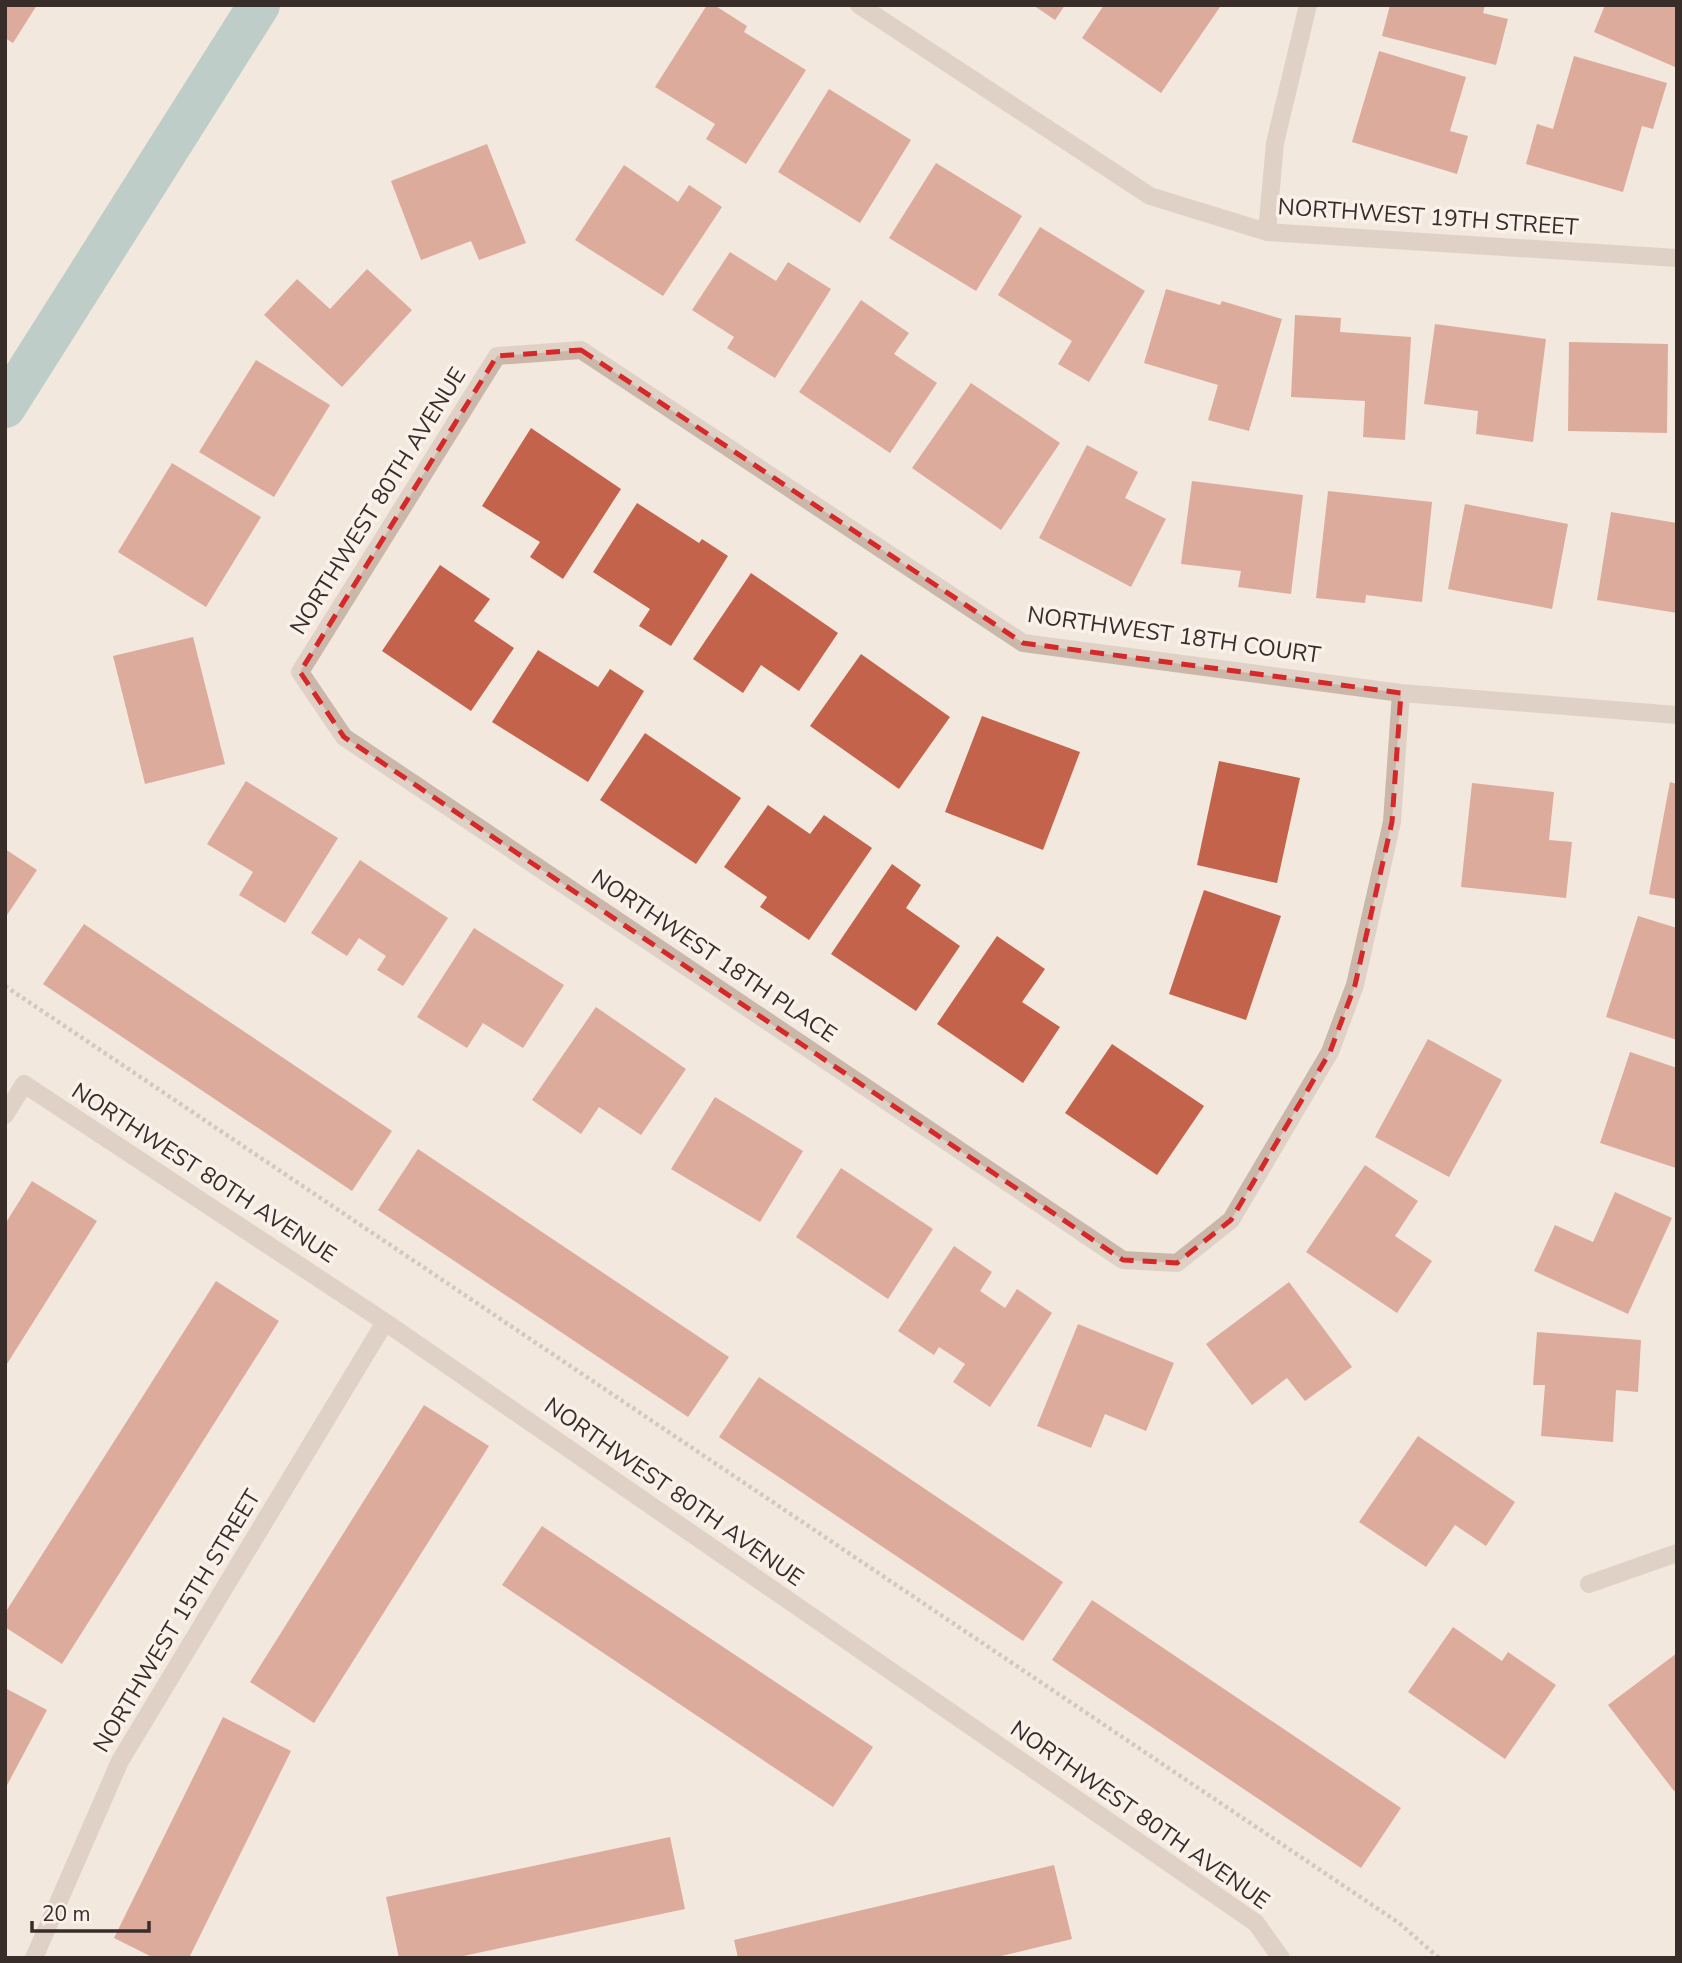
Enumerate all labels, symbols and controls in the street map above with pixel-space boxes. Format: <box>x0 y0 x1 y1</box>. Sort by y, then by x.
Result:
street label: NORTHWEST 19TH STREET <box>1277 191 1579 243</box>
street label: NORTHWEST 80TH AVENUE <box>283 361 473 641</box>
street label: NORTHWEST 18TH COURT <box>1025 599 1323 671</box>
street label: NORTHWEST 18TH PLACE <box>585 862 843 1050</box>
street label: NORTHWEST 80TH AVENUE <box>66 1076 342 1270</box>
street label: NORTHWEST 80TH AVENUE <box>538 1390 810 1594</box>
street label: NORTHWEST 15TH STREET <box>86 1484 268 1758</box>
street label: NORTHWEST 80TH AVENUE <box>1004 1713 1276 1917</box>
scale bar <box>32 1890 149 1934</box>
text: 20 m <box>42 1900 91 1928</box>

